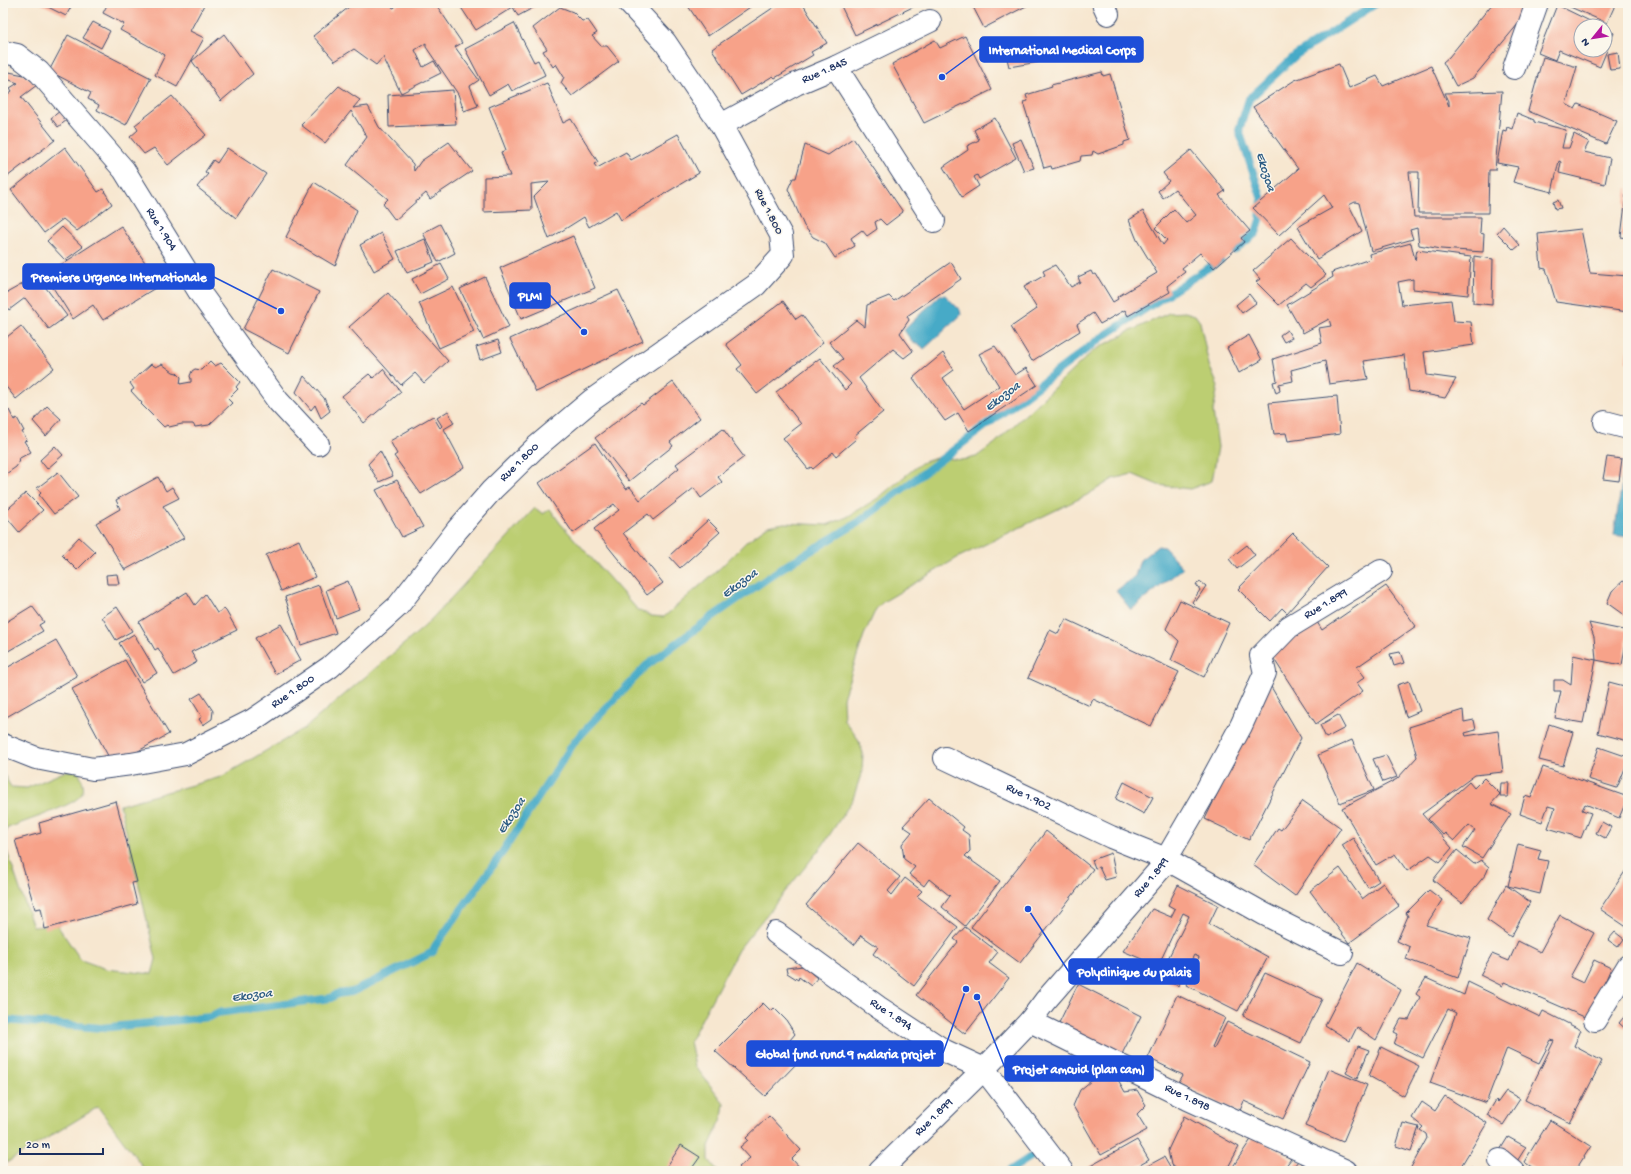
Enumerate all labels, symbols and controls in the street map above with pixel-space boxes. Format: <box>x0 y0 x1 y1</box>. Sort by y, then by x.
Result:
north arrow <box>1573 18 1613 58</box>
text: N <box>1579 36 1593 48</box>
callout: International Medical Corps <box>980 37 1143 62</box>
text: International Medical Corps <box>989 44 1137 60</box>
street label: Rue 1.845 <box>800 55 850 88</box>
water label: Ekozoa <box>1252 151 1278 194</box>
street label: Rue 1.800 <box>750 187 786 238</box>
street label: Rue 1.904 <box>142 206 180 254</box>
callout: Premiere Urgence Internationale <box>23 264 214 289</box>
text: Premiere Urgence Internationale <box>30 271 208 286</box>
callout: PLMI <box>510 283 550 308</box>
text: PLMI <box>517 290 542 305</box>
water label: Ekozoa <box>982 378 1024 415</box>
street label: Rue 1.800 <box>497 440 543 485</box>
water label: Ekozoa <box>719 566 761 602</box>
street label: Rue 1.899 <box>1302 586 1350 623</box>
street label: Rue 1.800 <box>269 672 318 712</box>
street label: Rue 1.902 <box>1003 781 1053 814</box>
water label: Ekozoa <box>495 794 530 837</box>
street label: Rue 1.899 <box>1131 855 1172 901</box>
callout: Polyclinique du palais <box>1069 959 1199 984</box>
text: Polyclinique du palais <box>1076 966 1192 982</box>
water label: Ekozoa <box>231 986 274 1006</box>
street label: Rue 1.894 <box>867 996 915 1034</box>
callout: Global fund rund 9 malaria projet <box>747 1041 943 1066</box>
text: Global fund rund 9 malaria projet <box>755 1047 937 1064</box>
callout: Projet amcuid (plan cam) <box>1005 1056 1153 1081</box>
text: Projet amcuid (plan cam) <box>1012 1063 1145 1079</box>
street label: Rue 1.898 <box>1162 1081 1212 1115</box>
street label: Rue 1.899 <box>912 1096 956 1140</box>
scale bar <box>20 1130 103 1156</box>
text: 20 m <box>26 1139 51 1153</box>

